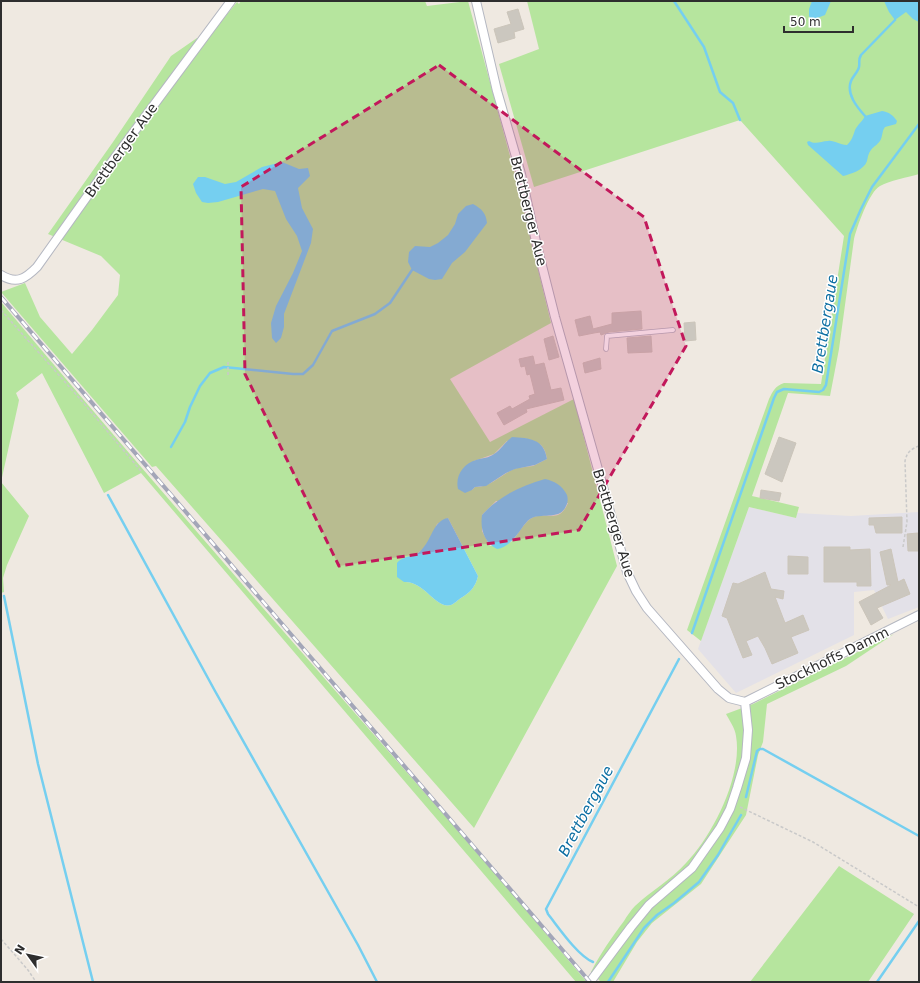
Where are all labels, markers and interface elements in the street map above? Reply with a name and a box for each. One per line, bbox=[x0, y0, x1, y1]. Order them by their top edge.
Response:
scale bar bbox=[784, 8, 853, 34]
text: 50 m bbox=[790, 15, 821, 29]
street label: Brettberger Aue bbox=[81, 100, 161, 200]
street label: Brettberger Aue bbox=[508, 155, 550, 267]
water label: Brettbergaue bbox=[808, 273, 842, 375]
street label: Brettberger Aue bbox=[590, 467, 638, 579]
street label: Stockhoffs Damm bbox=[773, 624, 891, 692]
water label: Brettbergaue bbox=[555, 763, 617, 859]
north arrow bbox=[8, 935, 48, 975]
text: N bbox=[12, 942, 28, 957]

